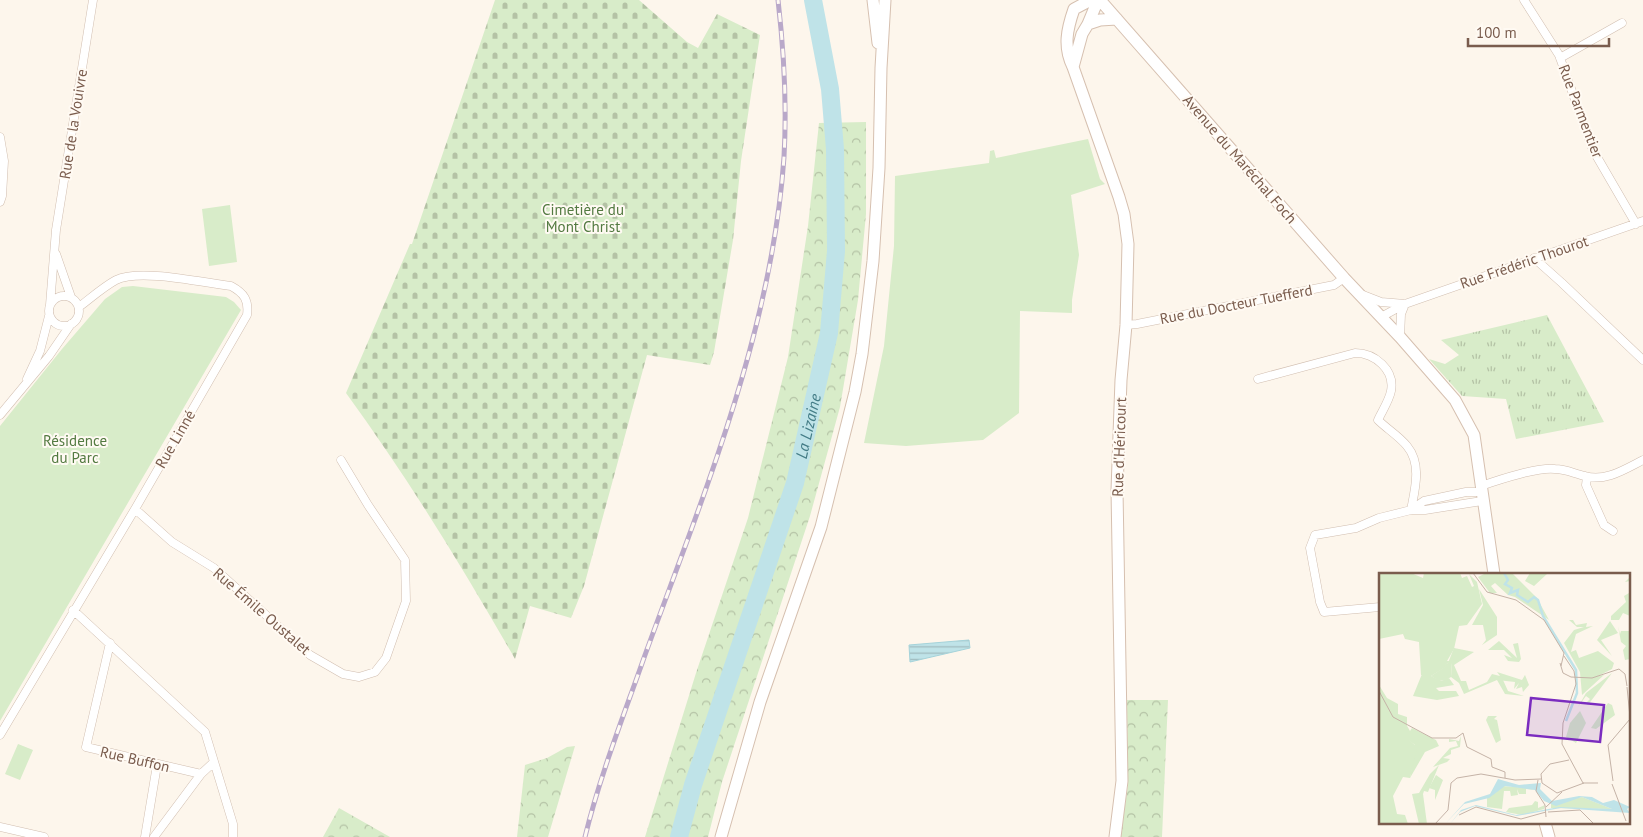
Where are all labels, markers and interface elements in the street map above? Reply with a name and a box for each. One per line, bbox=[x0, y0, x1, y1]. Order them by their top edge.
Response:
scale bar bbox=[1468, 15, 1609, 47]
text: 100 m bbox=[1476, 23, 1517, 42]
street label: Rue Parmentier bbox=[1554, 62, 1608, 160]
street label: Rue de la Vouivre bbox=[55, 68, 91, 180]
street label: Avenue du Maréchal Foch bbox=[1179, 91, 1301, 227]
park label: Cimetière du Mont Christ bbox=[542, 200, 624, 236]
street label: Rue Frédéric Thourot bbox=[1457, 231, 1591, 293]
street label: Rue du Docteur Tuefferd bbox=[1158, 280, 1314, 328]
water label: La Lizaine bbox=[791, 391, 825, 460]
street label: Rue d'Héricourt bbox=[1108, 397, 1130, 497]
street label: Rue Linné bbox=[151, 406, 199, 472]
park label: Résidence du Parc bbox=[43, 431, 107, 467]
street label: Rue Émile Oustalet bbox=[209, 563, 315, 659]
inset map bbox=[1379, 573, 1630, 824]
street label: Rue Buffon bbox=[98, 742, 172, 776]

